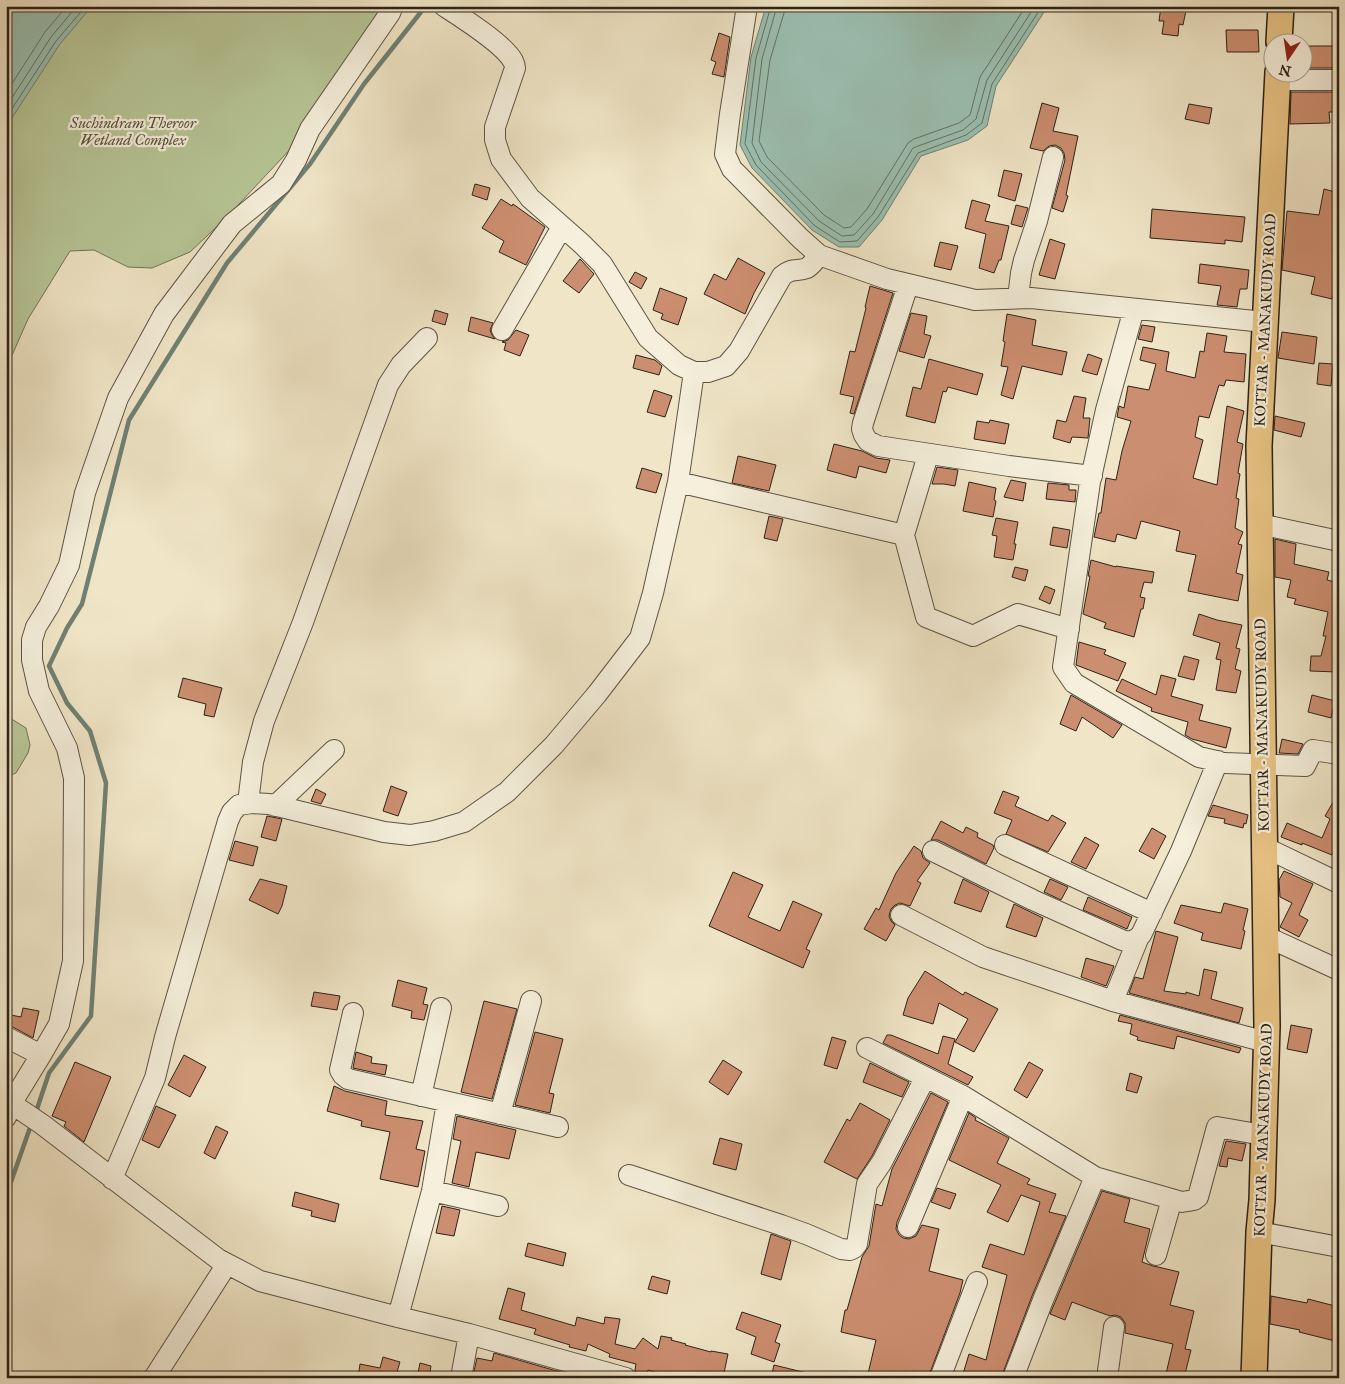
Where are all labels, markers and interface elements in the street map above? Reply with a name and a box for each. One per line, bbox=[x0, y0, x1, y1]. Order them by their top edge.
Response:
north arrow bbox=[1262, 32, 1312, 82]
text: N bbox=[1277, 61, 1293, 80]
park label: Suchindram Theroor Wetland Complex bbox=[69, 114, 197, 150]
street label: KOTTAR - MANAKUDY ROAD bbox=[1250, 213, 1280, 427]
street label: KOTTAR - MANAKUDY ROAD bbox=[1251, 618, 1273, 832]
street label: KOTTAR - MANAKUDY ROAD bbox=[1250, 1023, 1276, 1237]

